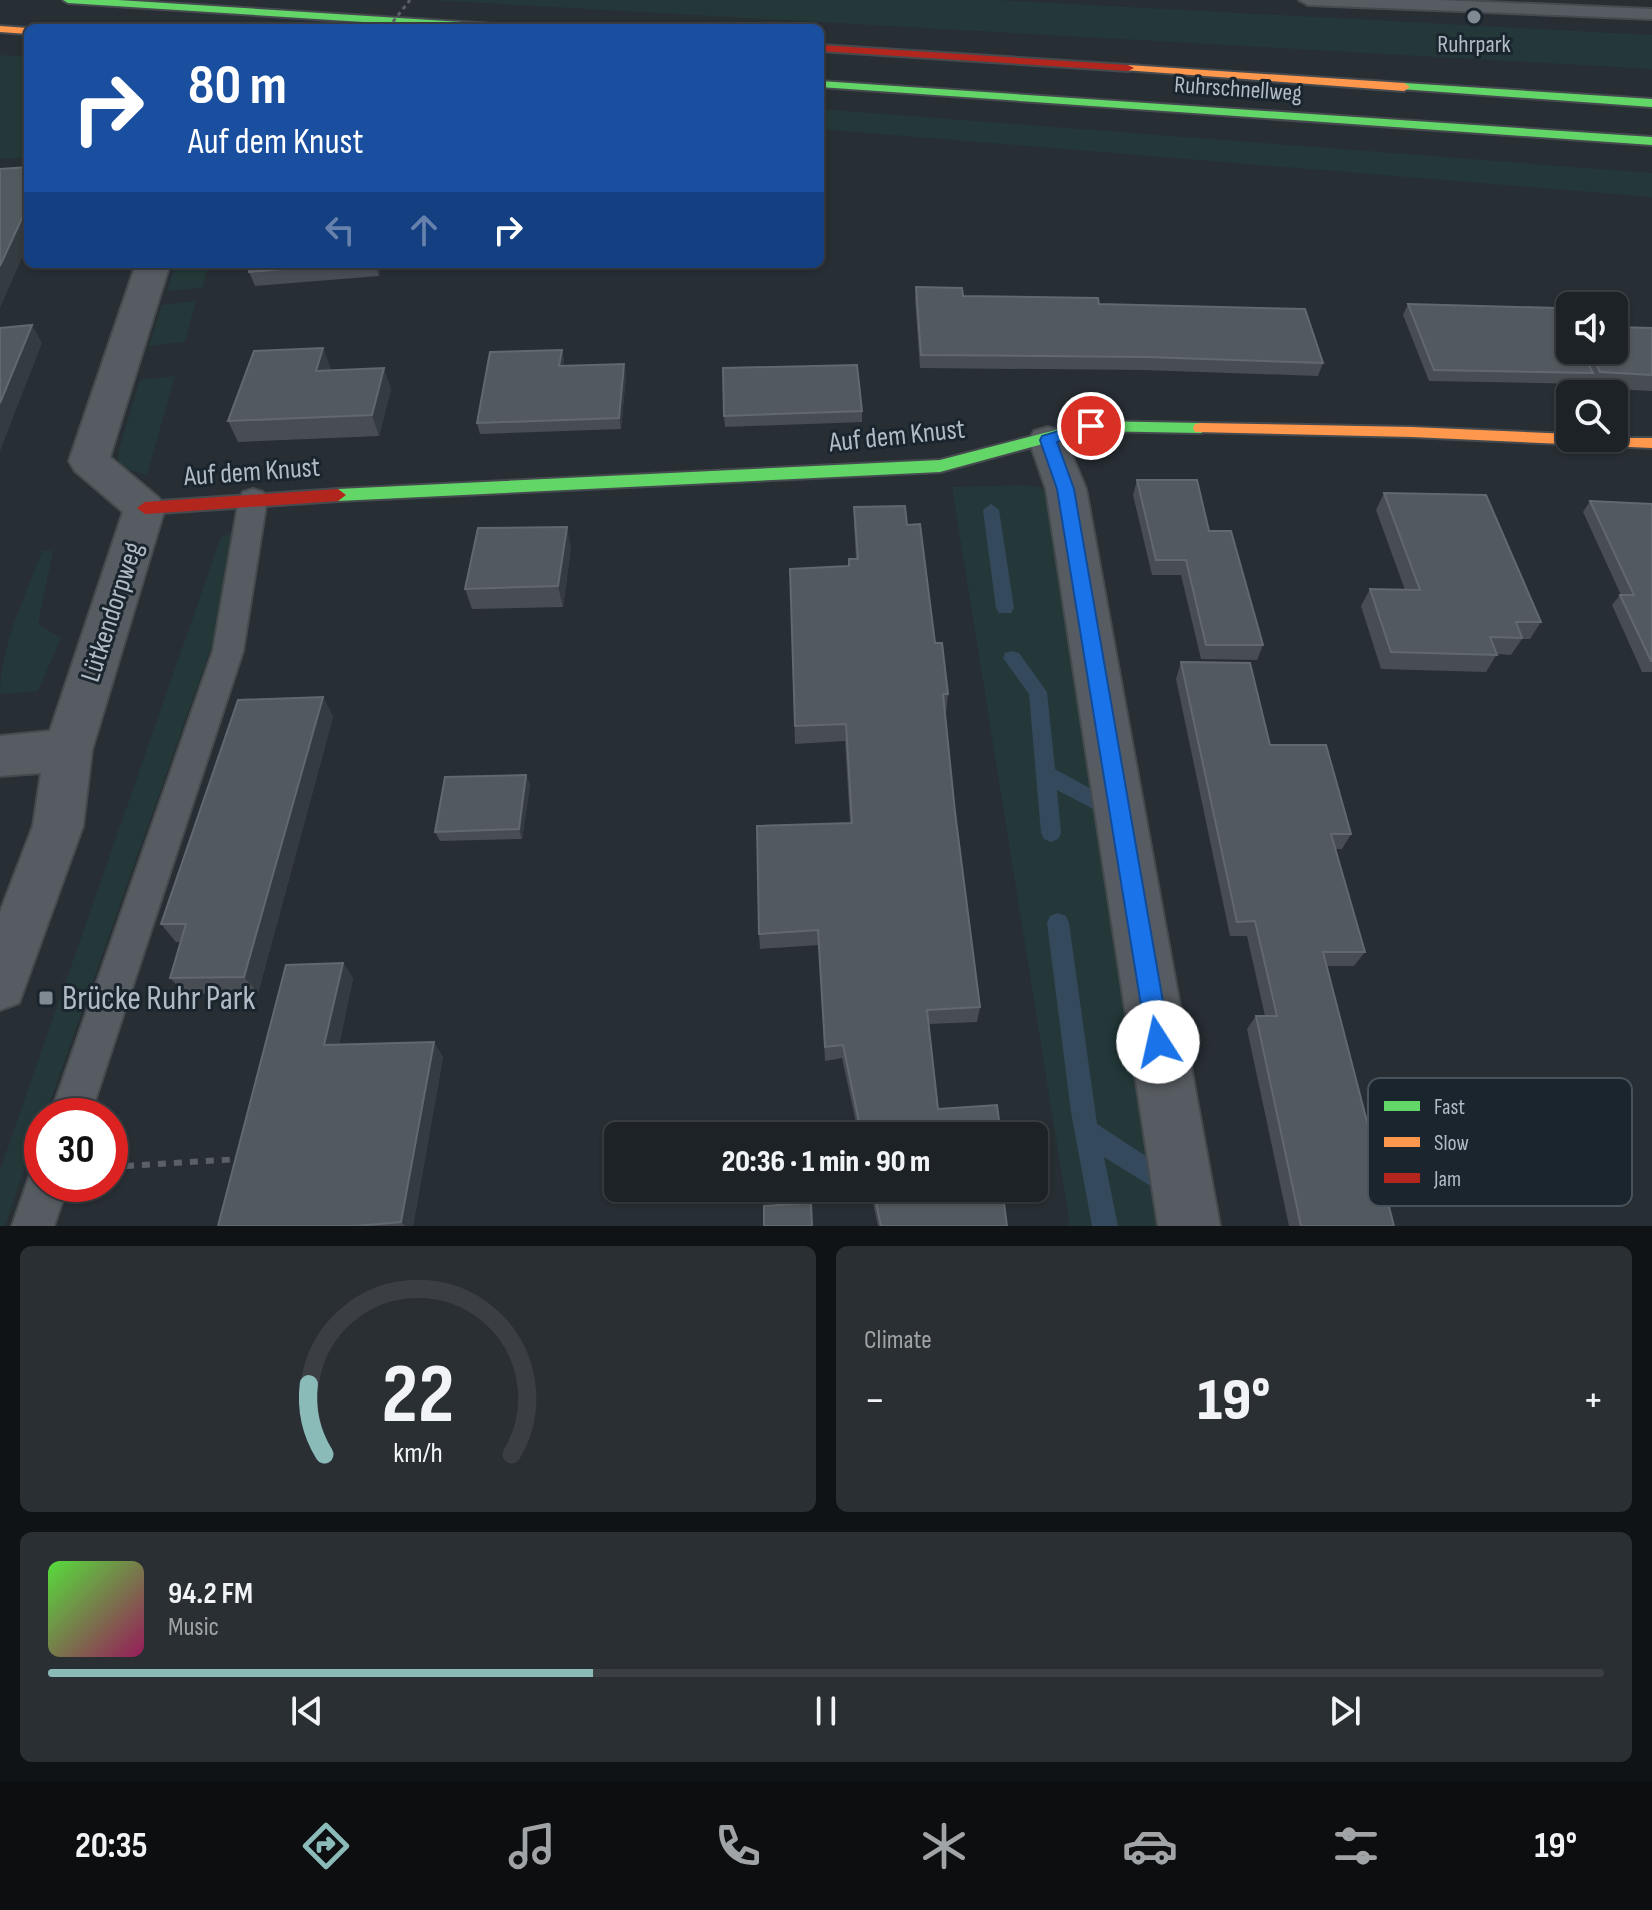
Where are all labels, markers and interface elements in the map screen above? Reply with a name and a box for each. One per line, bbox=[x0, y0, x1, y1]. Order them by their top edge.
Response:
marker: Ruhrpark bbox=[1465, 8, 1483, 26]
place label: Ruhrpark bbox=[1437, 30, 1511, 59]
text: 80 m bbox=[188, 53, 287, 120]
icon: right bbox=[56, 56, 160, 160]
street label: Ruhrschnellweg bbox=[1173, 70, 1303, 108]
text: Auf dem Knust bbox=[188, 121, 363, 164]
icon: left bbox=[318, 208, 362, 252]
icon: ahead bbox=[402, 208, 446, 252]
icon: right bbox=[486, 208, 530, 252]
map controls bbox=[1556, 292, 1628, 452]
button: sound bbox=[1556, 292, 1628, 364]
button: search bbox=[1556, 380, 1628, 452]
pin bbox=[1057, 392, 1125, 460]
icon: arrive bbox=[1069, 404, 1113, 448]
street label: Auf dem Knust bbox=[826, 412, 967, 460]
street label: Auf dem Knust bbox=[182, 451, 321, 493]
street label: Lütkendorpweg bbox=[74, 538, 150, 686]
place label: Brücke Ruhr Park bbox=[62, 978, 256, 1019]
marker: Brücke Ruhr Park bbox=[37, 989, 55, 1007]
position arrow bbox=[1116, 1000, 1200, 1084]
legend bbox=[1368, 1078, 1632, 1206]
text: Fast bbox=[1434, 1094, 1465, 1121]
speed limit sign: 30 bbox=[24, 1098, 128, 1202]
text: Slow bbox=[1434, 1130, 1469, 1157]
text: 20:36 · 1 min · 90 m bbox=[722, 1144, 930, 1180]
text: Jam bbox=[1433, 1166, 1461, 1193]
text: Climate bbox=[864, 1325, 932, 1356]
text: 22 bbox=[382, 1346, 454, 1446]
text: 19° bbox=[1197, 1365, 1271, 1437]
text: − bbox=[864, 1374, 886, 1427]
text: + bbox=[1582, 1374, 1604, 1427]
text: km/h bbox=[393, 1436, 443, 1471]
text: 94.2 FM bbox=[168, 1576, 253, 1612]
text: Music bbox=[168, 1612, 219, 1643]
icon: previous bbox=[285, 1689, 329, 1733]
icon: pause bbox=[804, 1689, 848, 1733]
icon: next bbox=[1323, 1689, 1367, 1733]
icon: directions bbox=[298, 1818, 354, 1874]
icon: music bbox=[504, 1818, 560, 1874]
icon: phone bbox=[710, 1818, 766, 1874]
icon: climate bbox=[916, 1818, 972, 1874]
icon: car bbox=[1122, 1818, 1178, 1874]
icon: filters bbox=[1328, 1818, 1384, 1874]
text: 20:35 bbox=[75, 1825, 147, 1868]
text: 19° bbox=[1534, 1825, 1577, 1868]

